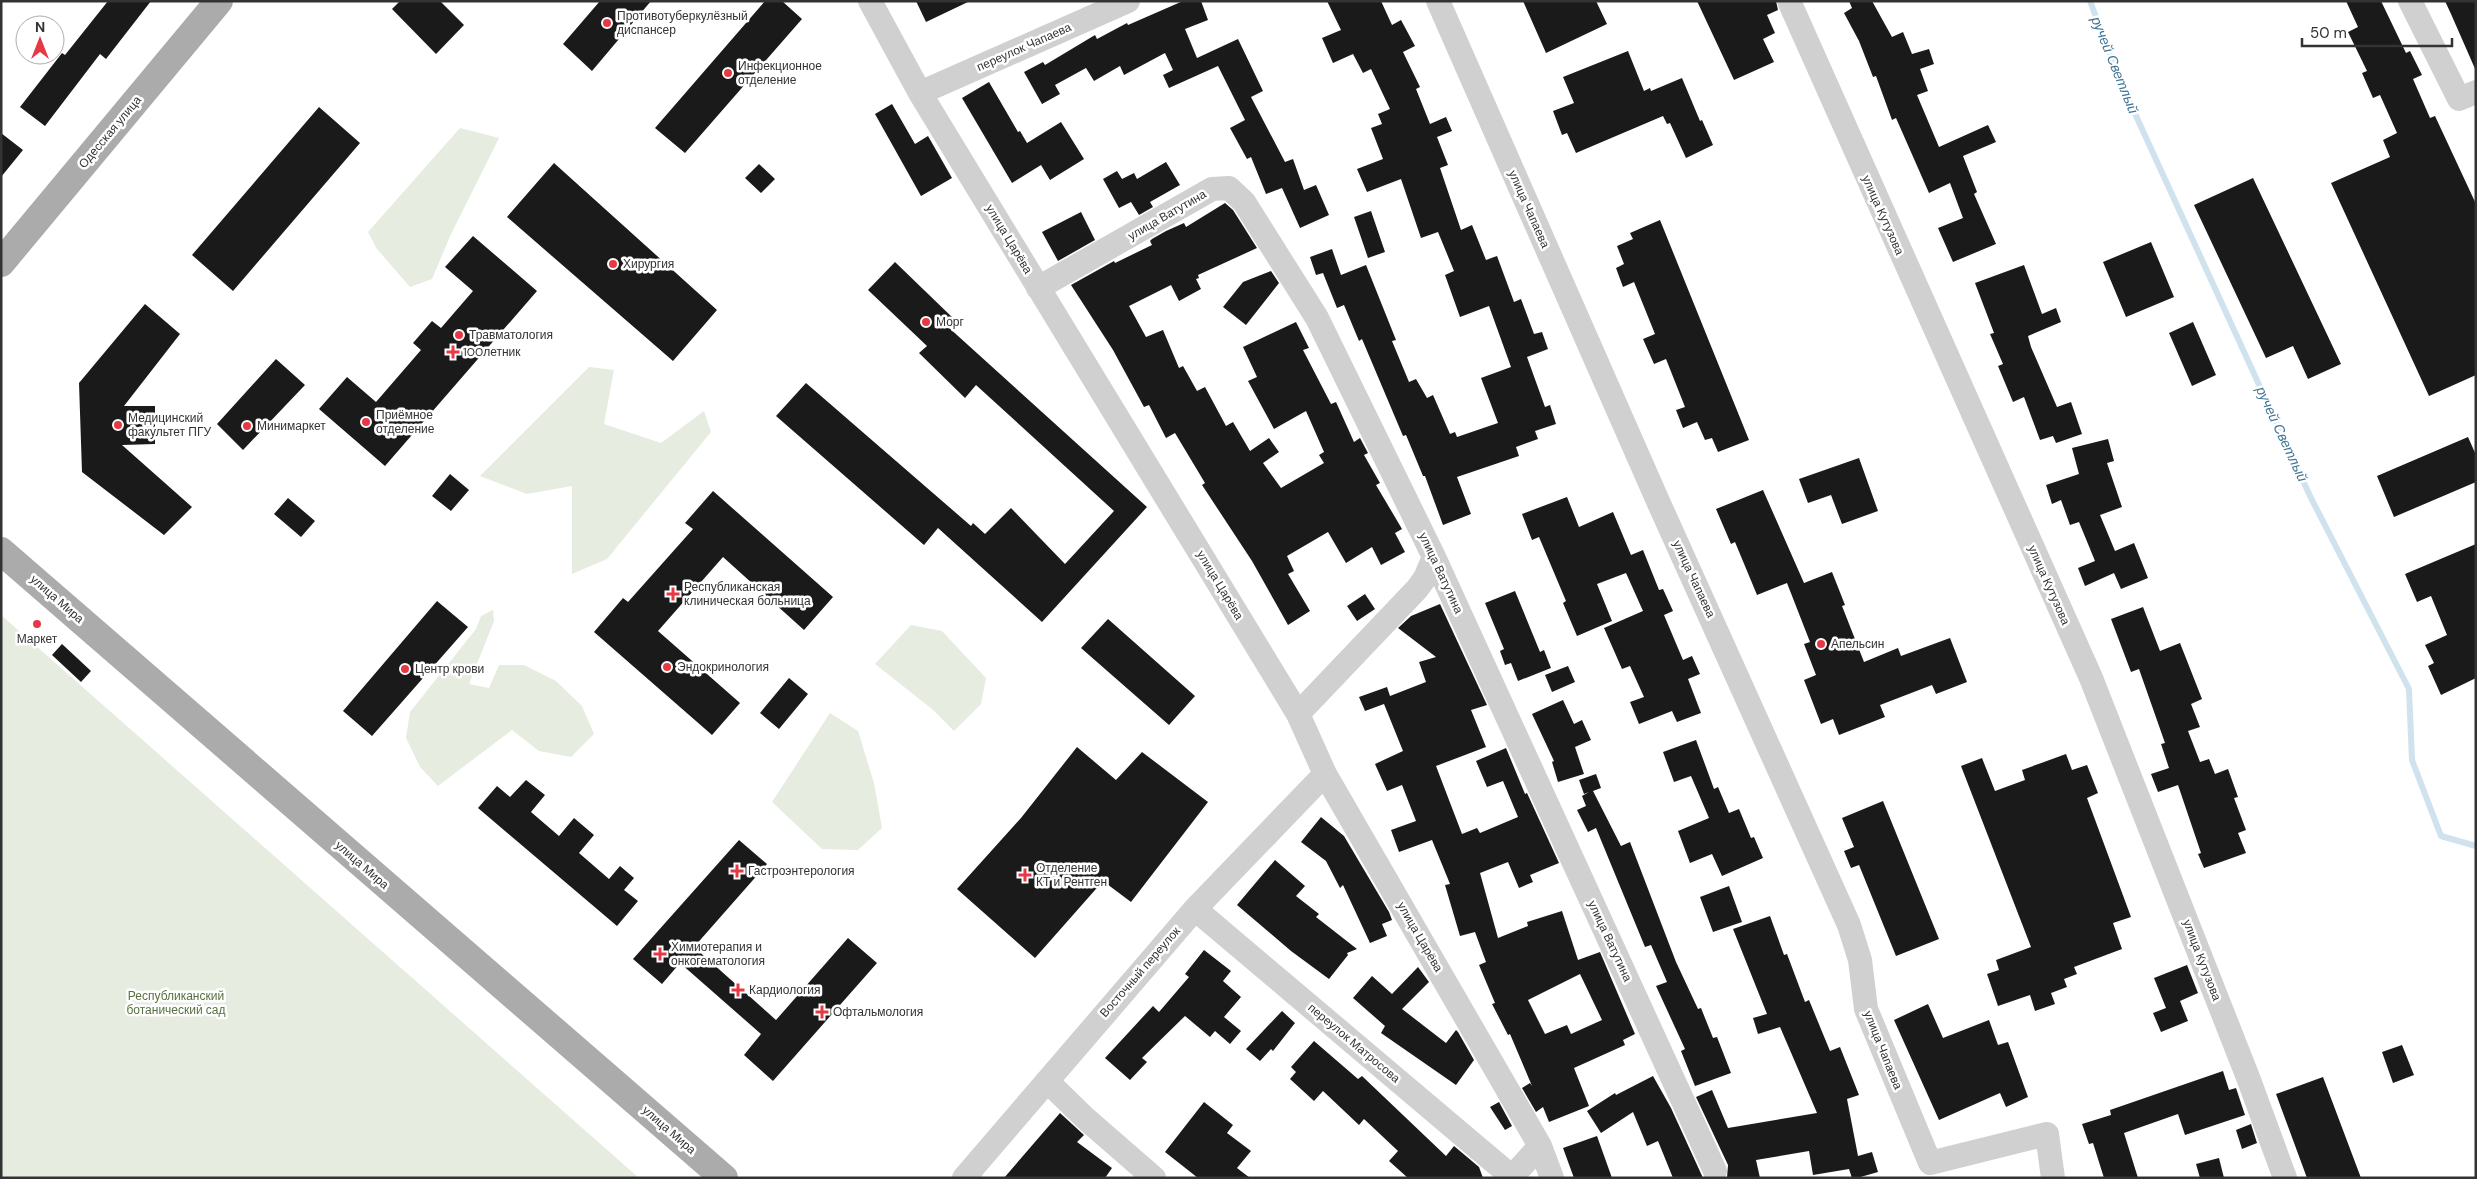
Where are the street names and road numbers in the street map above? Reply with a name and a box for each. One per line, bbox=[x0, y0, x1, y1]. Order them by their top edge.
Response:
street label: переулок Чапаева bbox=[974, 19, 1074, 75]
street label: Одесская улица bbox=[75, 92, 145, 171]
street label: улица Чапаева bbox=[1505, 168, 1553, 251]
street label: улица Кутузова bbox=[1858, 173, 1908, 258]
street label: улица Ватутина bbox=[1125, 186, 1209, 244]
street label: улица Царёва bbox=[982, 201, 1036, 277]
street label: улица Ватутина bbox=[1415, 530, 1467, 616]
street label: улица Чапаева bbox=[1669, 538, 1719, 621]
street label: улица Кутузова bbox=[2024, 543, 2074, 628]
street label: улица Царёва bbox=[1193, 547, 1247, 623]
street label: улица Мира bbox=[27, 571, 87, 627]
street label: улица Мира bbox=[332, 837, 392, 893]
street label: улица Ватутина bbox=[1584, 898, 1636, 984]
street label: улица Царёва bbox=[1394, 899, 1447, 975]
street label: улица Кутузова bbox=[2179, 917, 2225, 1003]
street label: Восточный переулок bbox=[1096, 923, 1184, 1021]
street label: переулок Матросова bbox=[1305, 1000, 1404, 1086]
street label: улица Чапаева bbox=[1860, 1008, 1906, 1092]
street label: улица Мира bbox=[639, 1102, 699, 1158]

